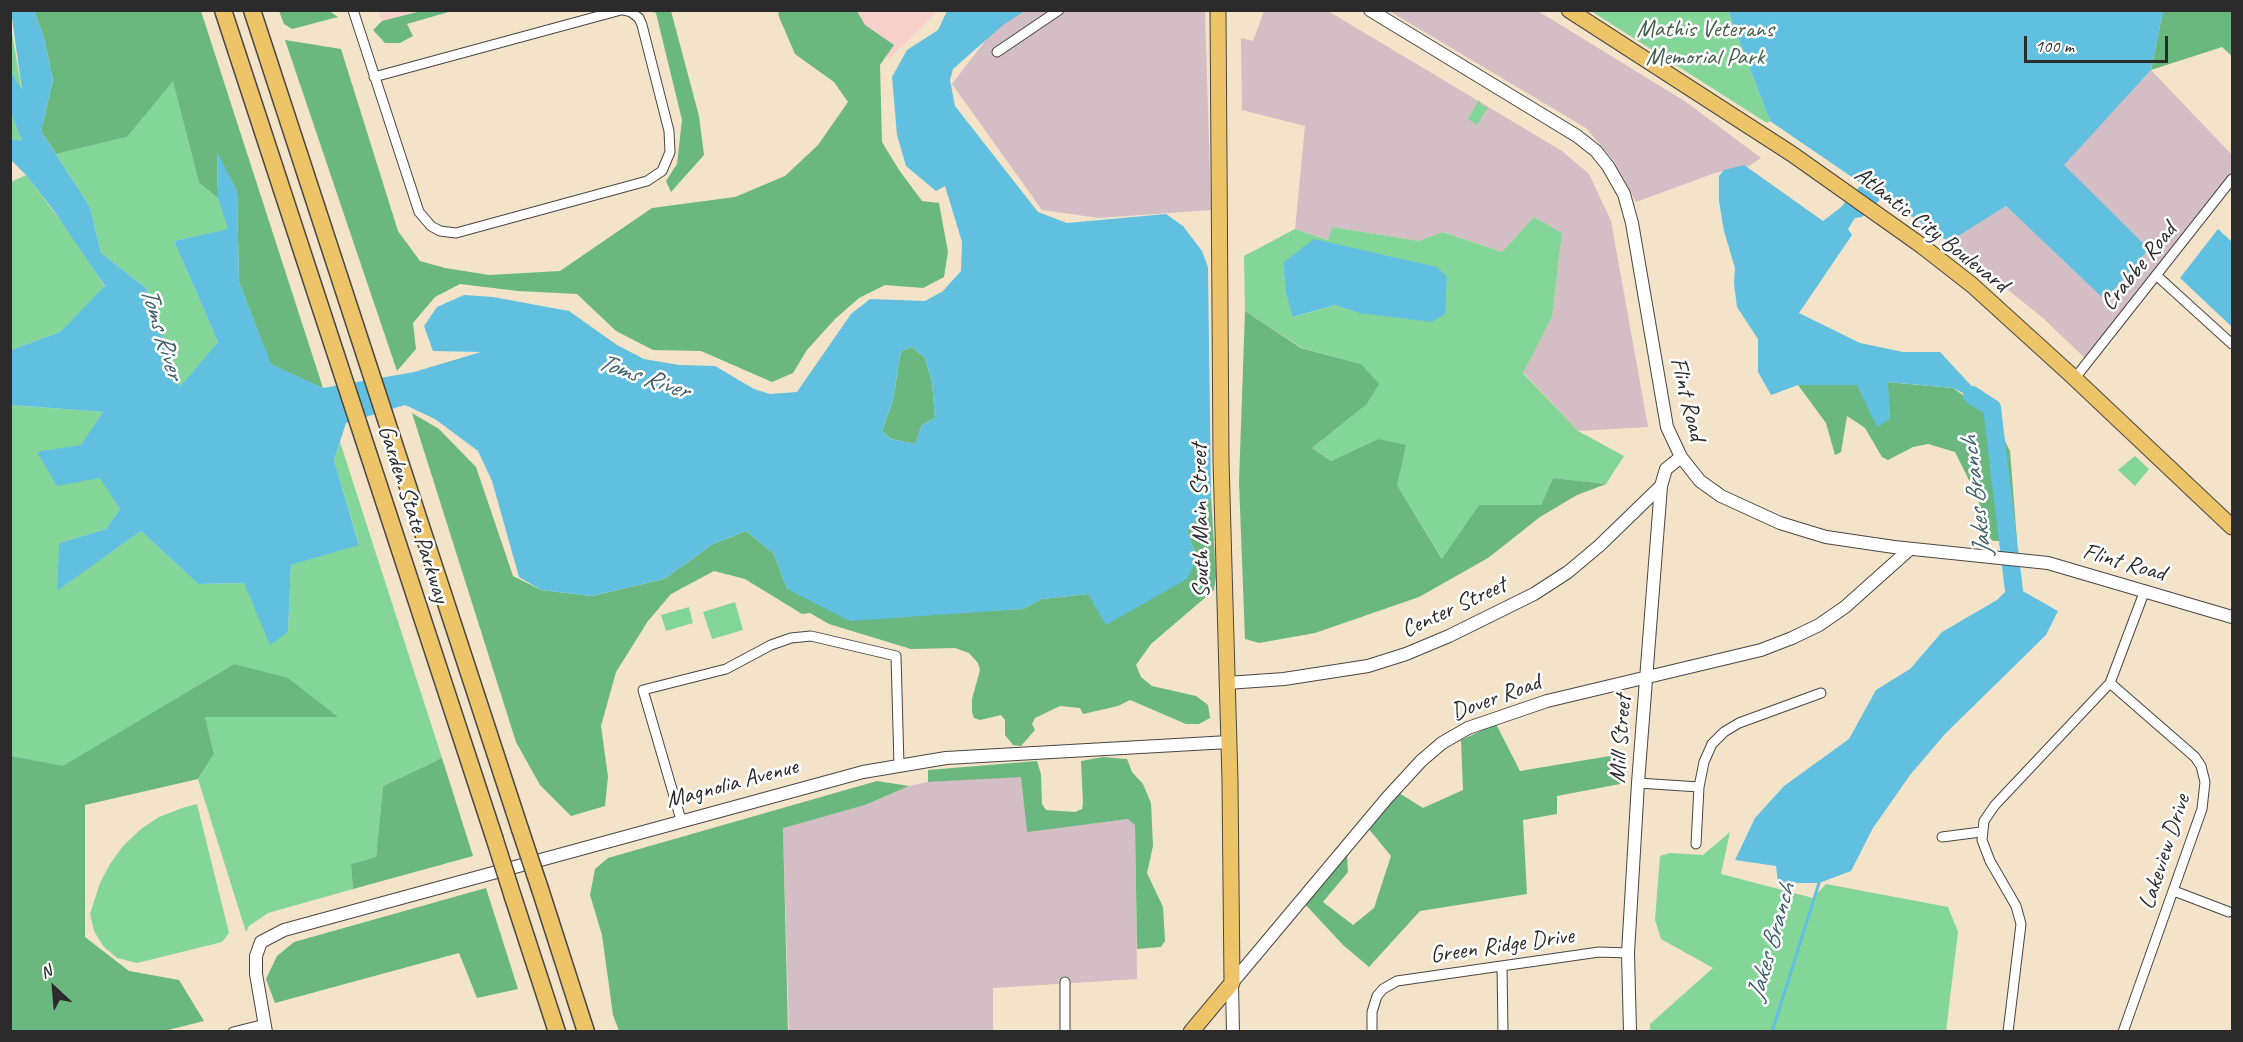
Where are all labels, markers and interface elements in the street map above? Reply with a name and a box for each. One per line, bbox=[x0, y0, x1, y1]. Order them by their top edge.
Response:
park label: Mathis Veterans Memorial Park bbox=[1636, 16, 1774, 72]
scale bar bbox=[2027, 24, 2171, 62]
text: 100 m bbox=[2035, 35, 2074, 57]
street label: Atlantic City Boulevard bbox=[1848, 161, 2014, 299]
street label: Crabbe Road bbox=[2095, 217, 2183, 317]
water label: Toms River bbox=[132, 284, 190, 382]
water label: Toms River bbox=[593, 347, 693, 407]
street label: Flint Road bbox=[1663, 354, 1711, 444]
street label: Garden State Parkway bbox=[371, 422, 455, 606]
water label: Jakes Branch bbox=[1954, 435, 2000, 557]
street label: South Main Street bbox=[1185, 443, 1217, 599]
street label: Flint Road bbox=[2079, 537, 2169, 589]
street label: Center Street bbox=[1397, 571, 1511, 645]
street label: Dover Road bbox=[1447, 669, 1545, 727]
street label: Mill Street bbox=[1604, 694, 1638, 784]
street label: Magnolia Avenue bbox=[663, 753, 801, 815]
street label: Lakeview Drive bbox=[2133, 791, 2197, 913]
water label: Jakes Branch bbox=[1741, 880, 1803, 1004]
street label: Green Ridge Drive bbox=[1428, 922, 1576, 970]
north arrow bbox=[24, 958, 84, 1018]
text: N bbox=[37, 961, 55, 983]

